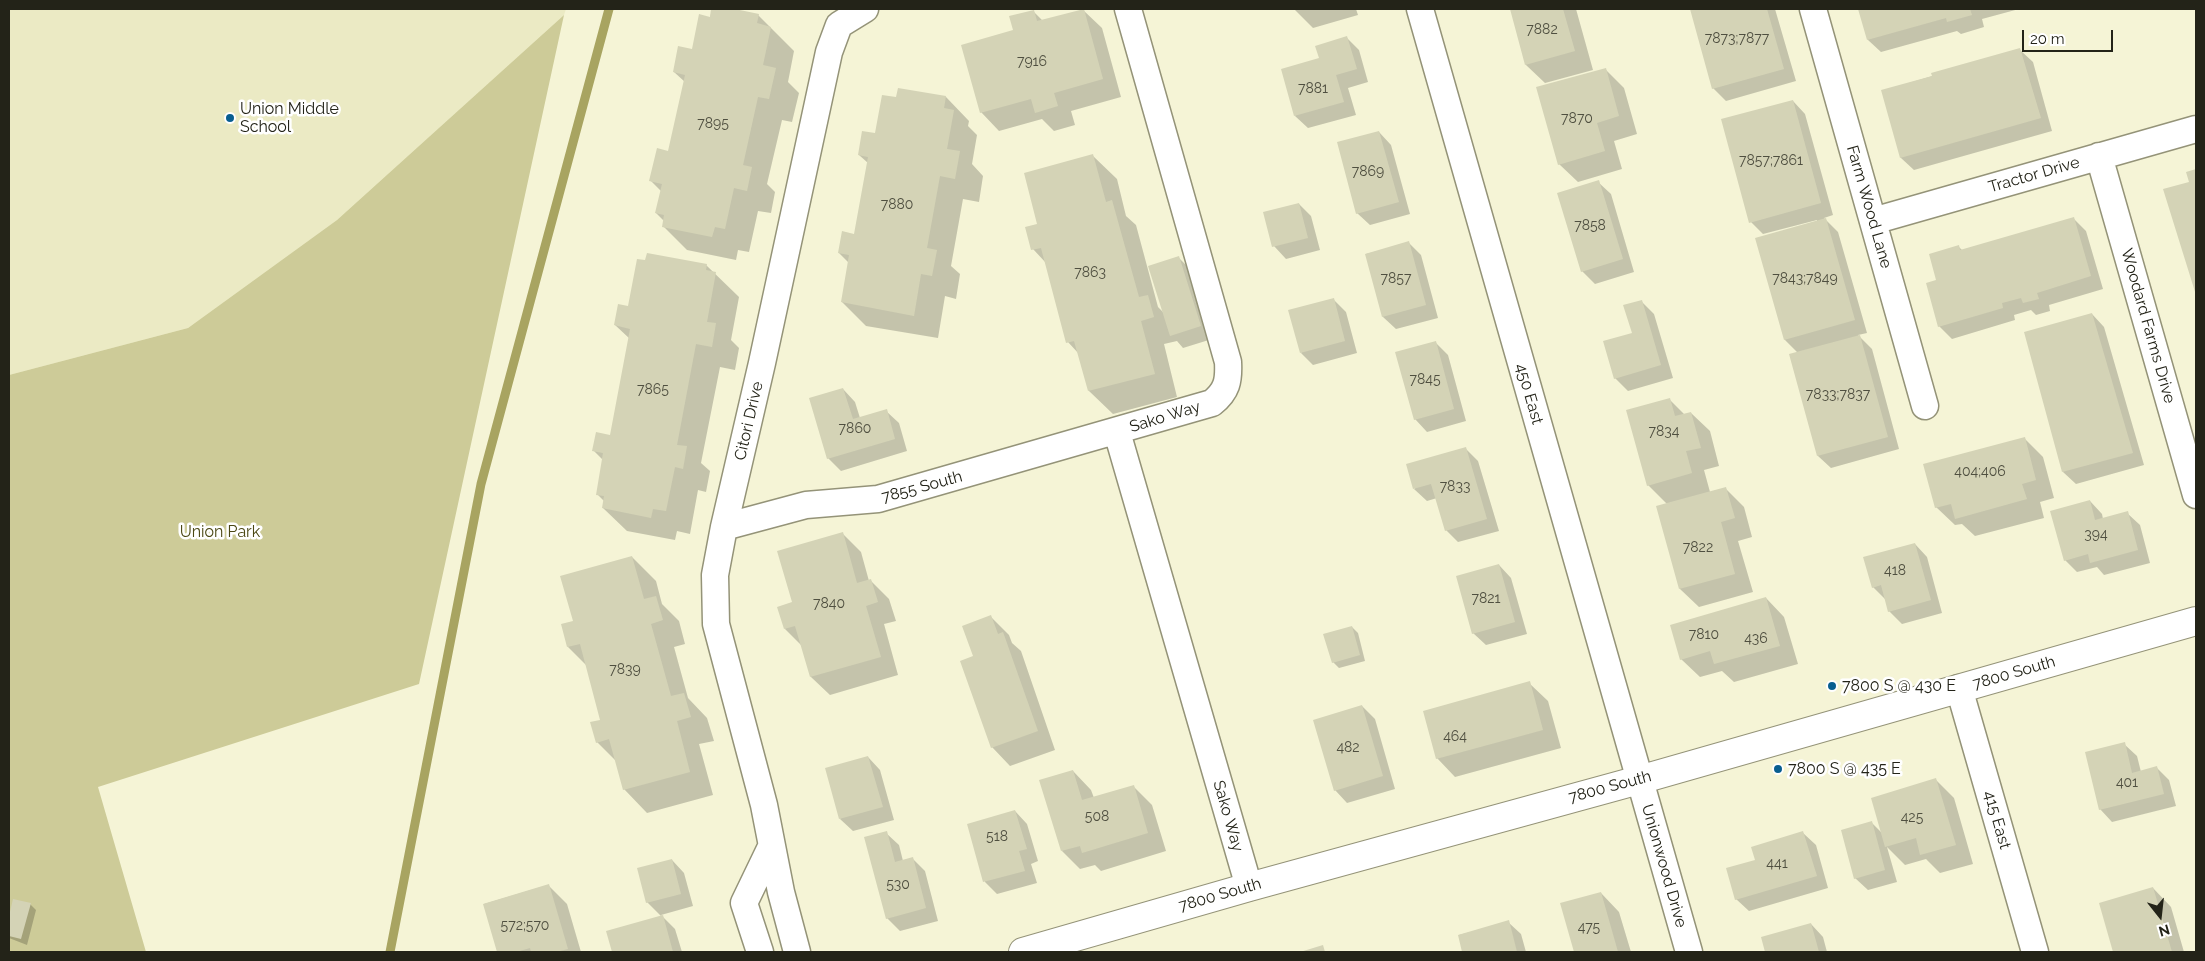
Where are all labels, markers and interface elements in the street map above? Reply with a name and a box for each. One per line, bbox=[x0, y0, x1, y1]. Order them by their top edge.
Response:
scale bar bbox=[2025, 20, 2116, 52]
house number: 7882 bbox=[1526, 22, 1558, 38]
text: 20 m bbox=[2030, 30, 2065, 48]
house number: 7873;7877 bbox=[1705, 31, 1769, 47]
house number: 7916 bbox=[1017, 54, 1047, 70]
house number: 7881 bbox=[1298, 81, 1328, 97]
place label: Union Middle School bbox=[240, 99, 339, 137]
house number: 7870 bbox=[1561, 111, 1593, 127]
marker: Union Middle School bbox=[224, 112, 236, 124]
house number: 7895 bbox=[697, 116, 729, 132]
street label: Farm Wood Lane bbox=[1842, 143, 1896, 271]
house number: 7857;7861 bbox=[1739, 153, 1803, 169]
street label: Tractor Drive bbox=[1986, 153, 2082, 197]
house number: 7869 bbox=[1352, 164, 1384, 180]
house number: 7880 bbox=[881, 197, 913, 213]
house number: 7858 bbox=[1574, 218, 1606, 234]
street label: Woodard Farms Drive bbox=[2117, 246, 2179, 406]
house number: 7863 bbox=[1074, 265, 1106, 281]
house number: 7857 bbox=[1381, 271, 1411, 287]
house number: 7843;7849 bbox=[1772, 271, 1838, 287]
street label: 450 East bbox=[1511, 361, 1547, 427]
house number: 7845 bbox=[1409, 372, 1441, 388]
street label: Citori Drive bbox=[731, 380, 767, 462]
house number: 7865 bbox=[637, 382, 669, 398]
house number: 7833;7837 bbox=[1806, 387, 1870, 403]
street label: Sako Way bbox=[1127, 397, 1203, 437]
house number: 7860 bbox=[839, 421, 871, 437]
house number: 7834 bbox=[1649, 424, 1679, 440]
house number: 404;406 bbox=[1954, 464, 2006, 480]
street label: 7855 South bbox=[879, 467, 965, 507]
house number: 7833 bbox=[1440, 479, 1470, 495]
park label: Union Park bbox=[180, 522, 260, 542]
house number: 394 bbox=[2084, 527, 2108, 543]
house number: 7822 bbox=[1683, 540, 1713, 556]
house number: 418 bbox=[1884, 563, 1906, 579]
house number: 7821 bbox=[1471, 591, 1501, 607]
house number: 7840 bbox=[813, 596, 845, 612]
house number: 7810 bbox=[1689, 627, 1719, 643]
house number: 436 bbox=[1744, 631, 1768, 647]
street label: 7800 South bbox=[1970, 652, 2058, 694]
house number: 7839 bbox=[609, 662, 641, 678]
place label: 7800 S @ 430 E bbox=[1842, 676, 1956, 696]
marker: 7800 S @ 430 E bbox=[1826, 680, 1838, 692]
house number: 464 bbox=[1443, 729, 1467, 745]
house number: 482 bbox=[1336, 740, 1360, 756]
place label: 7800 S @ 435 E bbox=[1788, 759, 1901, 779]
marker: 7800 S @ 435 E bbox=[1772, 763, 1784, 775]
street label: 7800 South bbox=[1566, 767, 1654, 807]
house number: 401 bbox=[2116, 775, 2138, 791]
street label: Sako Way bbox=[1209, 778, 1247, 854]
street label: 415 East bbox=[1980, 789, 2014, 851]
street label: Unionwood Drive bbox=[1637, 802, 1691, 930]
house number: 508 bbox=[1085, 809, 1109, 825]
house number: 425 bbox=[1901, 810, 1923, 826]
house number: 518 bbox=[986, 829, 1008, 845]
house number: 441 bbox=[1766, 856, 1788, 872]
street label: 7800 South bbox=[1176, 874, 1264, 916]
house number: 530 bbox=[886, 877, 910, 893]
north arrow bbox=[2135, 891, 2185, 941]
house number: 572;570 bbox=[501, 918, 549, 934]
house number: 475 bbox=[1578, 920, 1600, 936]
text: N bbox=[2157, 921, 2171, 940]

